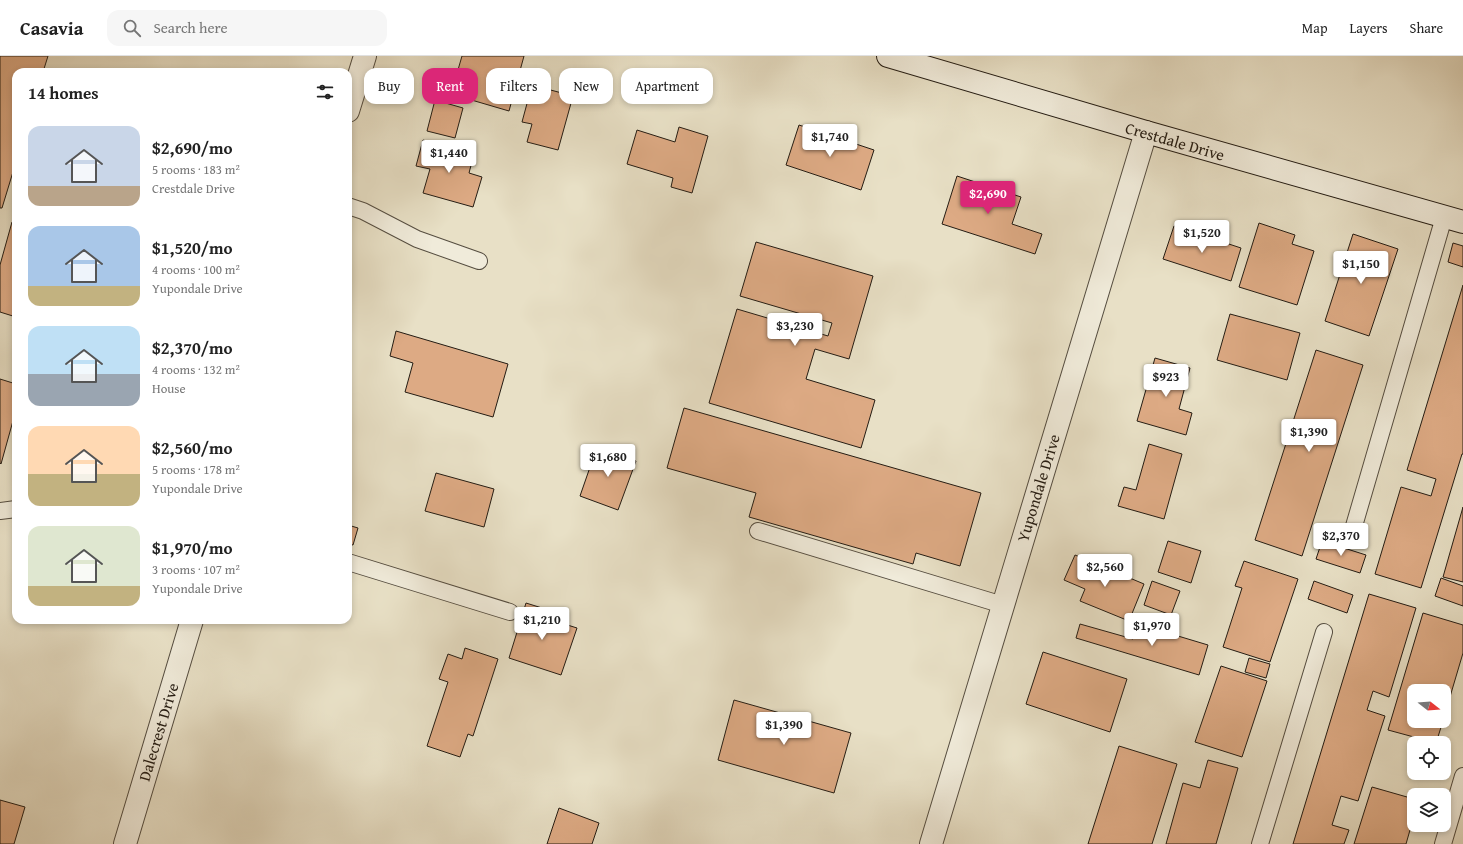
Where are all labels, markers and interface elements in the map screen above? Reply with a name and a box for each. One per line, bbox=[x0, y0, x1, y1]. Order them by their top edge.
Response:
search box bbox=[107, 10, 387, 46]
text: Casavia bbox=[20, 14, 83, 42]
icon: search bbox=[121, 17, 143, 39]
text: Search here bbox=[153, 17, 228, 38]
text: Map bbox=[1302, 18, 1328, 38]
text: Layers bbox=[1350, 18, 1388, 38]
text: Share bbox=[1410, 18, 1443, 38]
chip: Buy bbox=[364, 68, 414, 104]
chip: Rent bbox=[422, 68, 478, 104]
chip: Filters bbox=[486, 68, 551, 104]
chip: New bbox=[559, 68, 613, 104]
chip: Apartment bbox=[621, 68, 713, 104]
text: 14 homes bbox=[28, 80, 99, 105]
icon: filters bbox=[314, 81, 336, 103]
street label: Crestdale Drive bbox=[1123, 115, 1227, 167]
pin: $1,740 bbox=[797, 124, 863, 158]
text: $1,740 bbox=[811, 127, 849, 146]
text: $2,690/mo bbox=[152, 135, 233, 160]
pin: $1,440 bbox=[416, 140, 482, 174]
icon: home bbox=[60, 142, 108, 190]
text: $1,440 bbox=[430, 143, 468, 162]
text: 5 rooms · 183 m² bbox=[152, 160, 240, 179]
text: Crestdale Drive bbox=[152, 179, 235, 198]
pin: $2,690 bbox=[955, 181, 1021, 215]
text: $2,690 bbox=[969, 184, 1007, 203]
pin: $1,520 bbox=[1169, 220, 1235, 254]
text: $1,520 bbox=[1183, 223, 1221, 242]
text: $1,520/mo bbox=[152, 235, 233, 260]
icon: home bbox=[60, 242, 108, 290]
pin: $1,150 bbox=[1328, 251, 1394, 285]
text: $1,150 bbox=[1342, 254, 1380, 273]
text: 4 rooms · 100 m² bbox=[152, 260, 240, 279]
text: Yupondale Drive bbox=[152, 279, 243, 298]
pin: $3,230 bbox=[762, 313, 828, 347]
text: $3,230 bbox=[776, 316, 814, 335]
text: $2,370/mo bbox=[152, 335, 233, 360]
icon: home bbox=[60, 342, 108, 390]
text: 4 rooms · 132 m² bbox=[152, 360, 240, 379]
pin: $923 bbox=[1142, 364, 1190, 398]
text: $923 bbox=[1153, 367, 1179, 386]
text: House bbox=[152, 379, 186, 398]
pin: $1,390 bbox=[1276, 419, 1342, 453]
text: $1,390 bbox=[1290, 422, 1328, 441]
street label: Yupondale Drive bbox=[1010, 431, 1066, 545]
text: $2,560/mo bbox=[152, 435, 233, 460]
icon: home bbox=[60, 442, 108, 490]
pin: $1,680 bbox=[575, 444, 641, 478]
text: $1,680 bbox=[589, 447, 627, 466]
text: 5 rooms · 178 m² bbox=[152, 460, 240, 479]
text: Yupondale Drive bbox=[152, 479, 243, 498]
pin: $2,370 bbox=[1308, 523, 1374, 557]
text: $2,370 bbox=[1322, 526, 1360, 545]
text: $1,970/mo bbox=[152, 535, 233, 560]
icon: home bbox=[60, 542, 108, 590]
pin: $2,560 bbox=[1072, 554, 1138, 588]
text: $2,560 bbox=[1086, 557, 1124, 576]
text: 3 rooms · 107 m² bbox=[152, 560, 240, 579]
text: Yupondale Drive bbox=[152, 579, 243, 598]
pin: $1,210 bbox=[509, 607, 575, 641]
text: $1,210 bbox=[523, 610, 561, 629]
pin: $1,970 bbox=[1119, 613, 1185, 647]
text: $1,970 bbox=[1133, 616, 1171, 635]
street label: Dalecrest Drive bbox=[132, 680, 184, 784]
north arrow bbox=[1407, 684, 1451, 728]
map controls bbox=[1407, 684, 1451, 832]
pin: $1,390 bbox=[751, 712, 817, 746]
text: $1,390 bbox=[765, 715, 803, 734]
button: locate bbox=[1407, 736, 1451, 780]
button: layers bbox=[1407, 788, 1451, 832]

